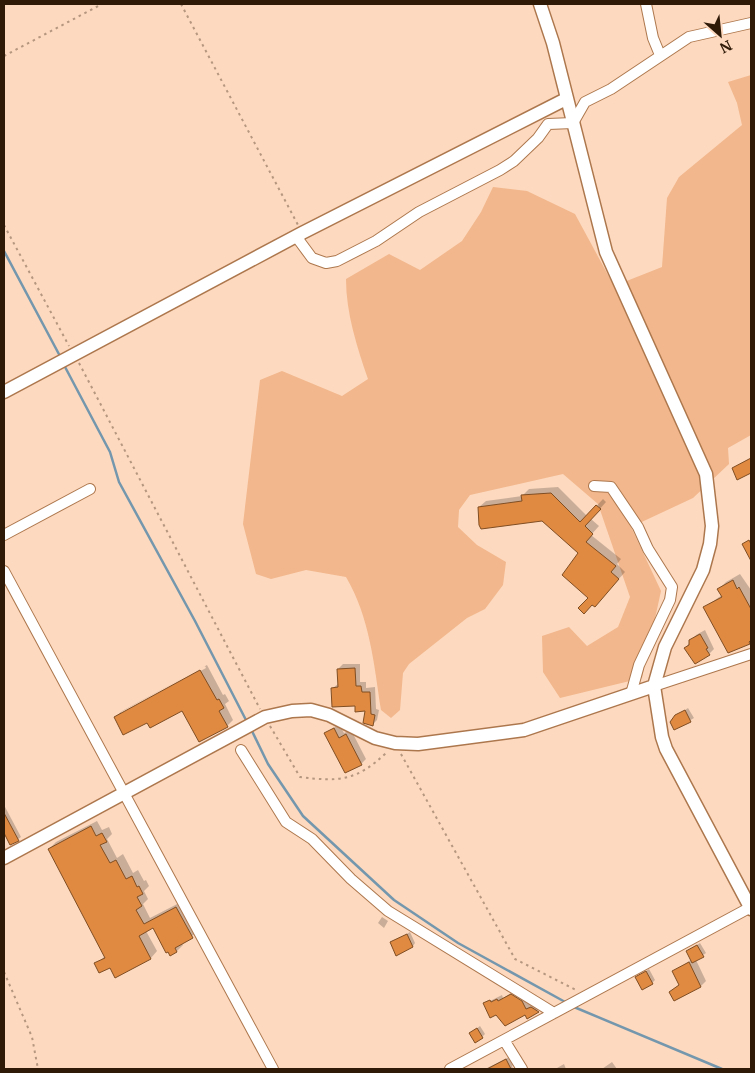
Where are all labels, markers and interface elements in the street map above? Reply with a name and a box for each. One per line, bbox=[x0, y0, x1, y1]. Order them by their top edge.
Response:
north arrow bbox=[695, 10, 745, 60]
text: N bbox=[717, 36, 735, 57]

